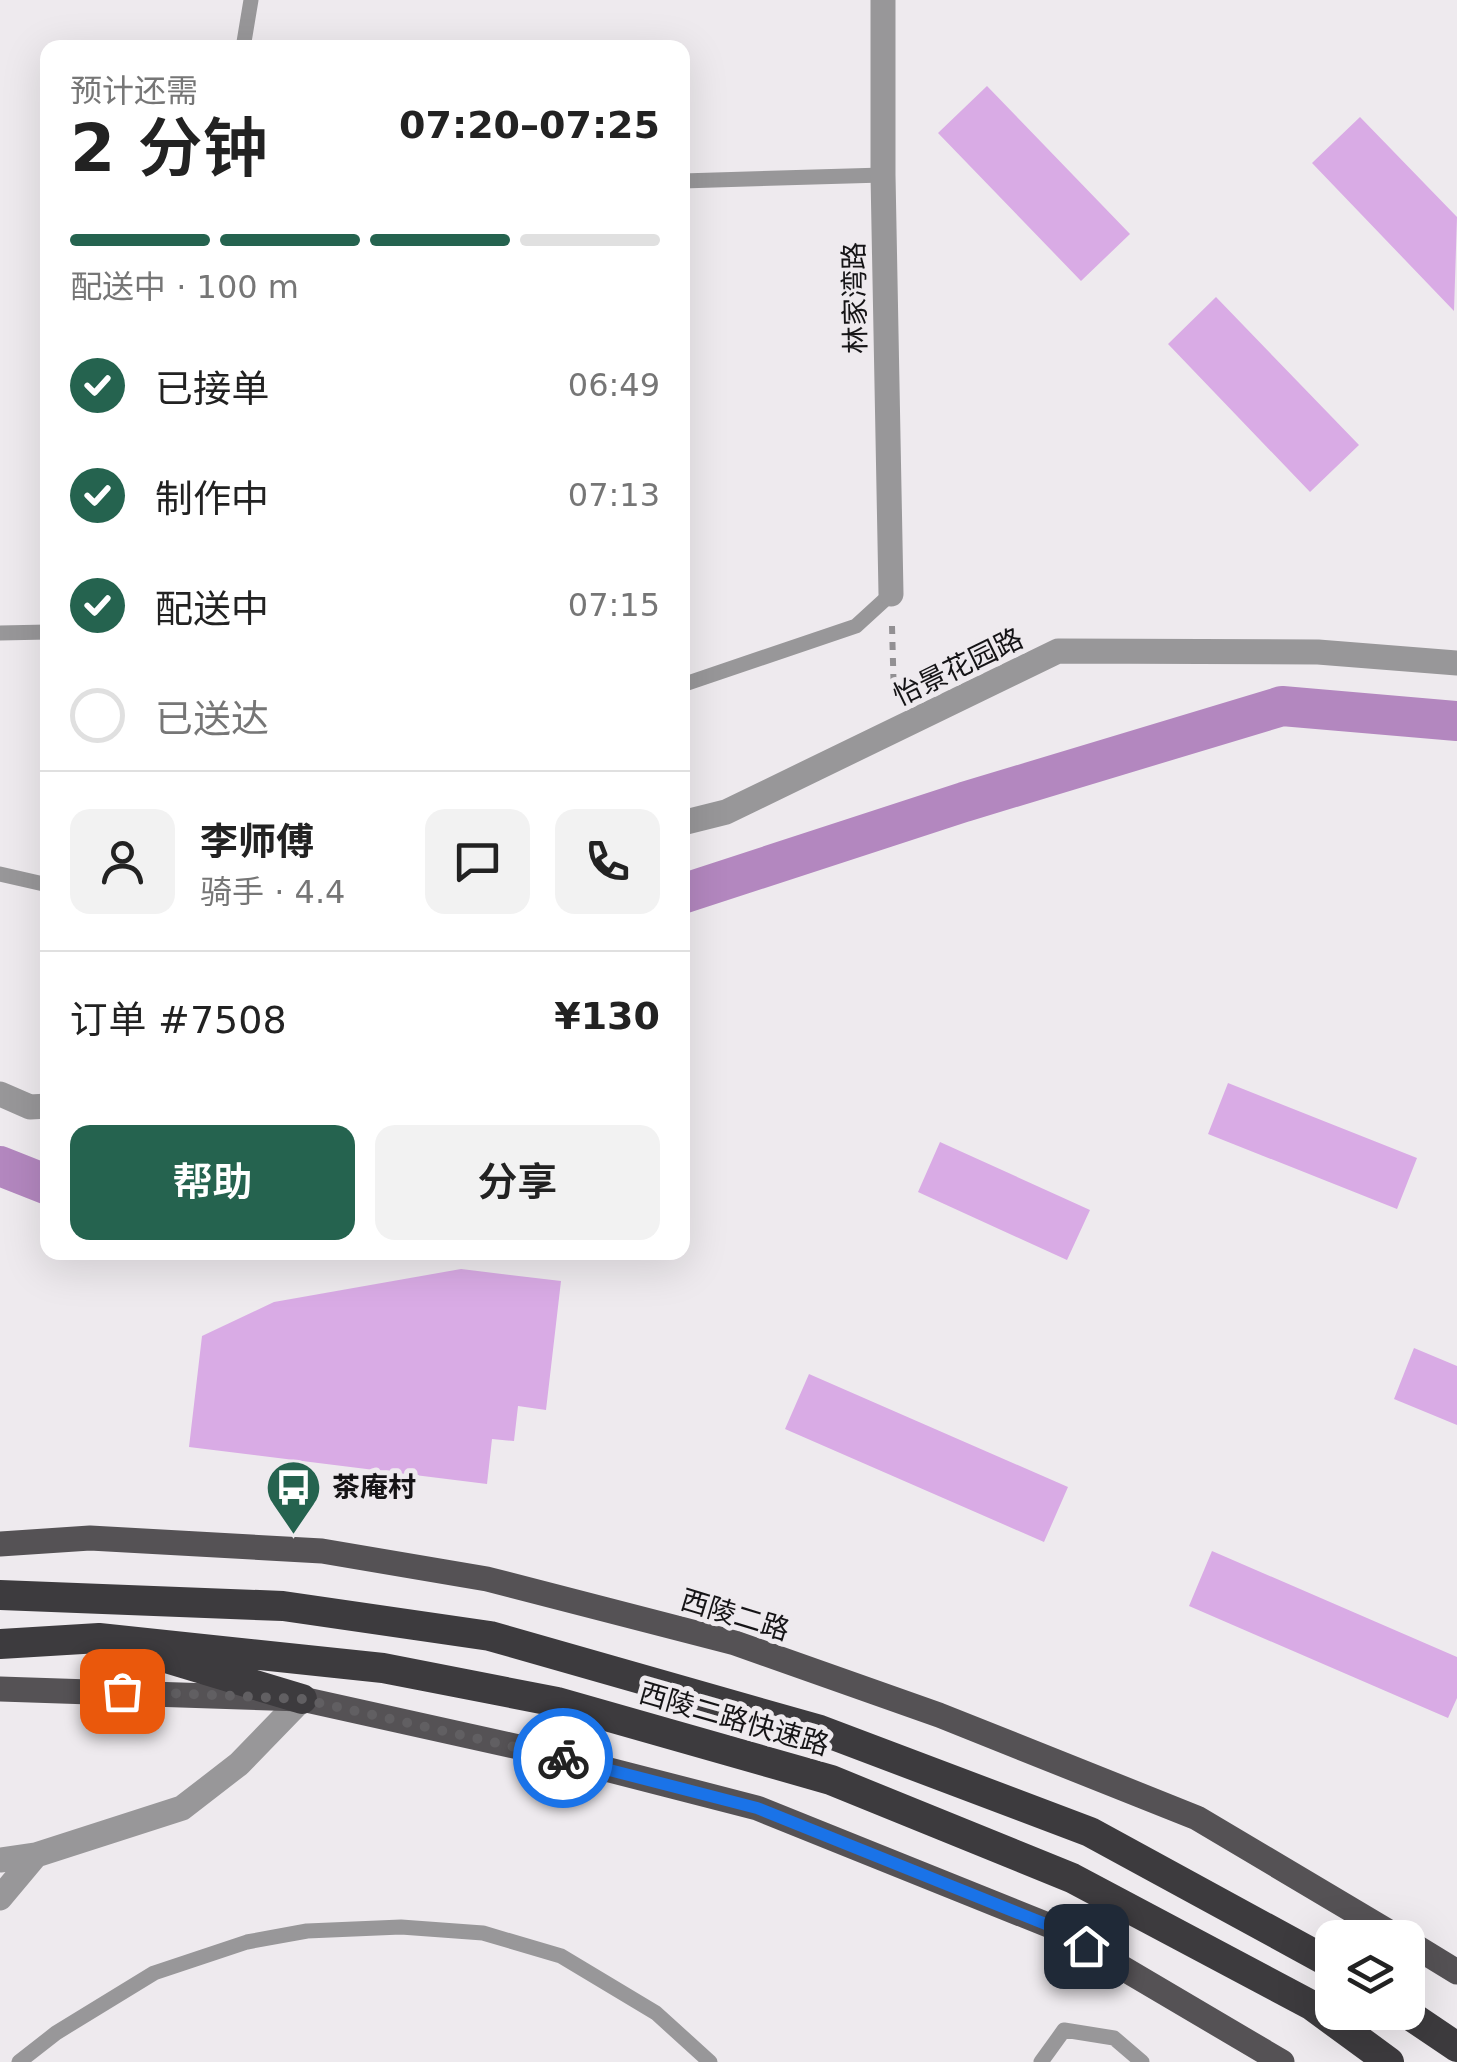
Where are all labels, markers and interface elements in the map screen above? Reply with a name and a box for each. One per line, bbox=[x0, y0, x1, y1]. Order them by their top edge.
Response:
text: 预计还需 bbox=[70, 72, 198, 110]
text: 07:20–07:25 bbox=[399, 103, 660, 147]
text: 2 分钟 bbox=[70, 111, 268, 186]
street label: 林家湾路 bbox=[838, 242, 872, 354]
text: 配送中 · 100 m bbox=[70, 268, 299, 306]
icon: check bbox=[70, 358, 125, 413]
text: 06:49 bbox=[568, 366, 660, 404]
text: 已接单 bbox=[155, 367, 269, 411]
icon: check bbox=[70, 468, 125, 523]
text: 07:13 bbox=[568, 476, 660, 514]
text: 制作中 bbox=[155, 477, 269, 521]
icon: check bbox=[70, 578, 125, 633]
text: 07:15 bbox=[568, 586, 660, 624]
text: 配送中 bbox=[155, 587, 269, 631]
street label: 怡景花园路 bbox=[888, 621, 1028, 713]
text: 已送达 bbox=[155, 697, 269, 741]
button: person bbox=[70, 809, 175, 914]
button: chat bbox=[425, 809, 530, 914]
button: phone bbox=[555, 809, 660, 914]
text: 李师傅 bbox=[200, 820, 314, 864]
text: 骑手 · 4.4 bbox=[200, 873, 345, 911]
text: ¥130 bbox=[554, 994, 660, 1038]
text: 订单 #7508 bbox=[70, 998, 287, 1042]
button: 帮助 bbox=[70, 1125, 355, 1240]
button: 分享 bbox=[375, 1125, 660, 1240]
bus stop icon: 茶庵村 bbox=[263, 1457, 323, 1536]
place label: 茶庵村 bbox=[332, 1471, 416, 1504]
street label: 西陵二路 bbox=[677, 1583, 793, 1647]
pin bbox=[80, 1649, 165, 1734]
icon: bag bbox=[95, 1664, 150, 1719]
street label: 西陵二路快速路 bbox=[635, 1676, 833, 1762]
courier bbox=[513, 1708, 613, 1808]
icon: bike bbox=[536, 1731, 591, 1786]
pin bbox=[1044, 1904, 1129, 1989]
icon: home bbox=[1059, 1919, 1114, 1974]
map controls bbox=[1315, 1920, 1425, 2030]
button: layers bbox=[1315, 1920, 1425, 2030]

